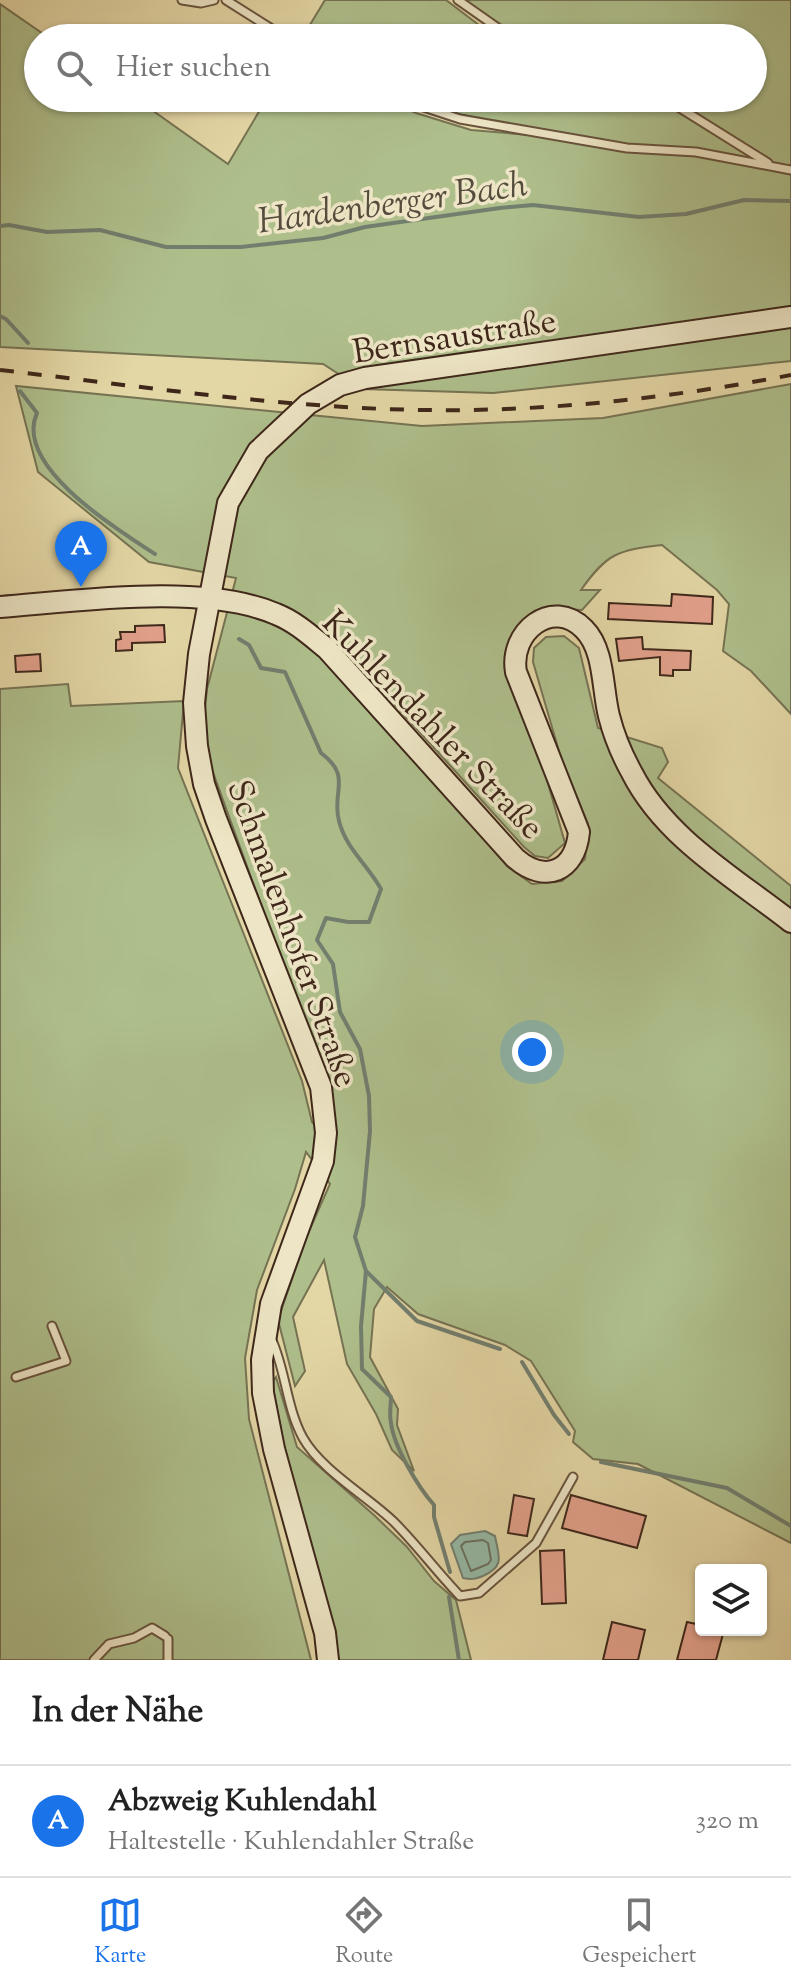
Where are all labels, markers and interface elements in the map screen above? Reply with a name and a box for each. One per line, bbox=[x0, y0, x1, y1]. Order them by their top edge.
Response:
search box bbox=[24, 24, 767, 112]
icon: search bbox=[52, 46, 96, 90]
text: Hier suchen bbox=[116, 47, 271, 90]
water label: Hardenberger Bach bbox=[255, 160, 531, 250]
street label: Bernsaustraße bbox=[349, 298, 560, 379]
pin: A bbox=[55, 521, 107, 587]
street label: Kuhlendahler Straße bbox=[309, 601, 554, 852]
street label: Schmalenhofer Straße bbox=[212, 774, 369, 1095]
your location bbox=[512, 1032, 552, 1072]
map controls bbox=[695, 1564, 767, 1636]
button: layers bbox=[695, 1564, 767, 1636]
text: In der Nähe bbox=[32, 1688, 203, 1737]
text: Abzweig Kuhlendahl bbox=[108, 1781, 377, 1824]
text: A bbox=[47, 1803, 69, 1840]
text: 320 m bbox=[696, 1803, 759, 1840]
text: Haltestelle · Kuhlendahler Straße bbox=[108, 1824, 474, 1861]
tab: Karte bbox=[95, 1893, 146, 1973]
tab: Route bbox=[336, 1893, 393, 1973]
tab: Gespeichert bbox=[582, 1893, 696, 1973]

